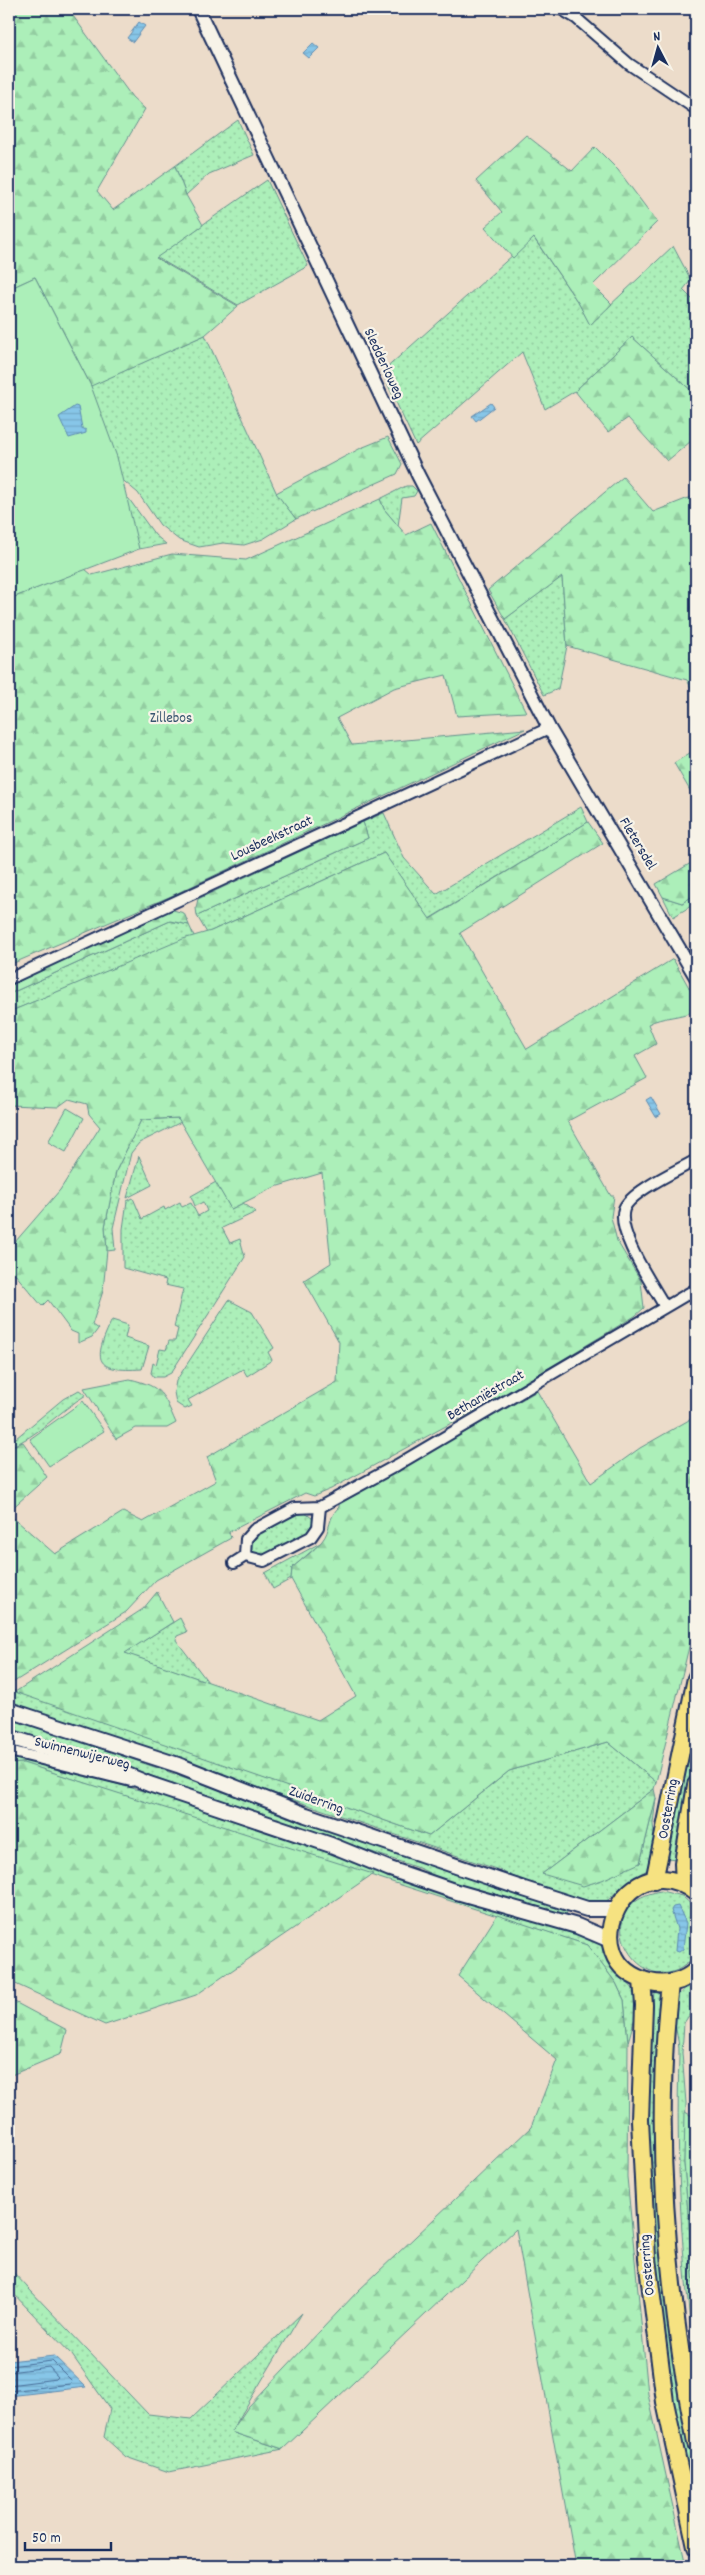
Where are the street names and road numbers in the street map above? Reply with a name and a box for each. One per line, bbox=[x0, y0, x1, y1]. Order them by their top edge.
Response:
street label: Sledderloweg bbox=[357, 325, 409, 403]
street label: Lousbeekstraat bbox=[227, 810, 317, 868]
street label: Fletersdel bbox=[613, 813, 662, 875]
street label: Bethaniëstraat bbox=[443, 1365, 529, 1427]
street label: Swinnenwijerweg bbox=[32, 1732, 132, 1776]
street label: Oosterring bbox=[653, 1777, 685, 1841]
street label: Zuiderring bbox=[286, 1781, 346, 1821]
street label: Oosterring bbox=[634, 2234, 662, 2296]

